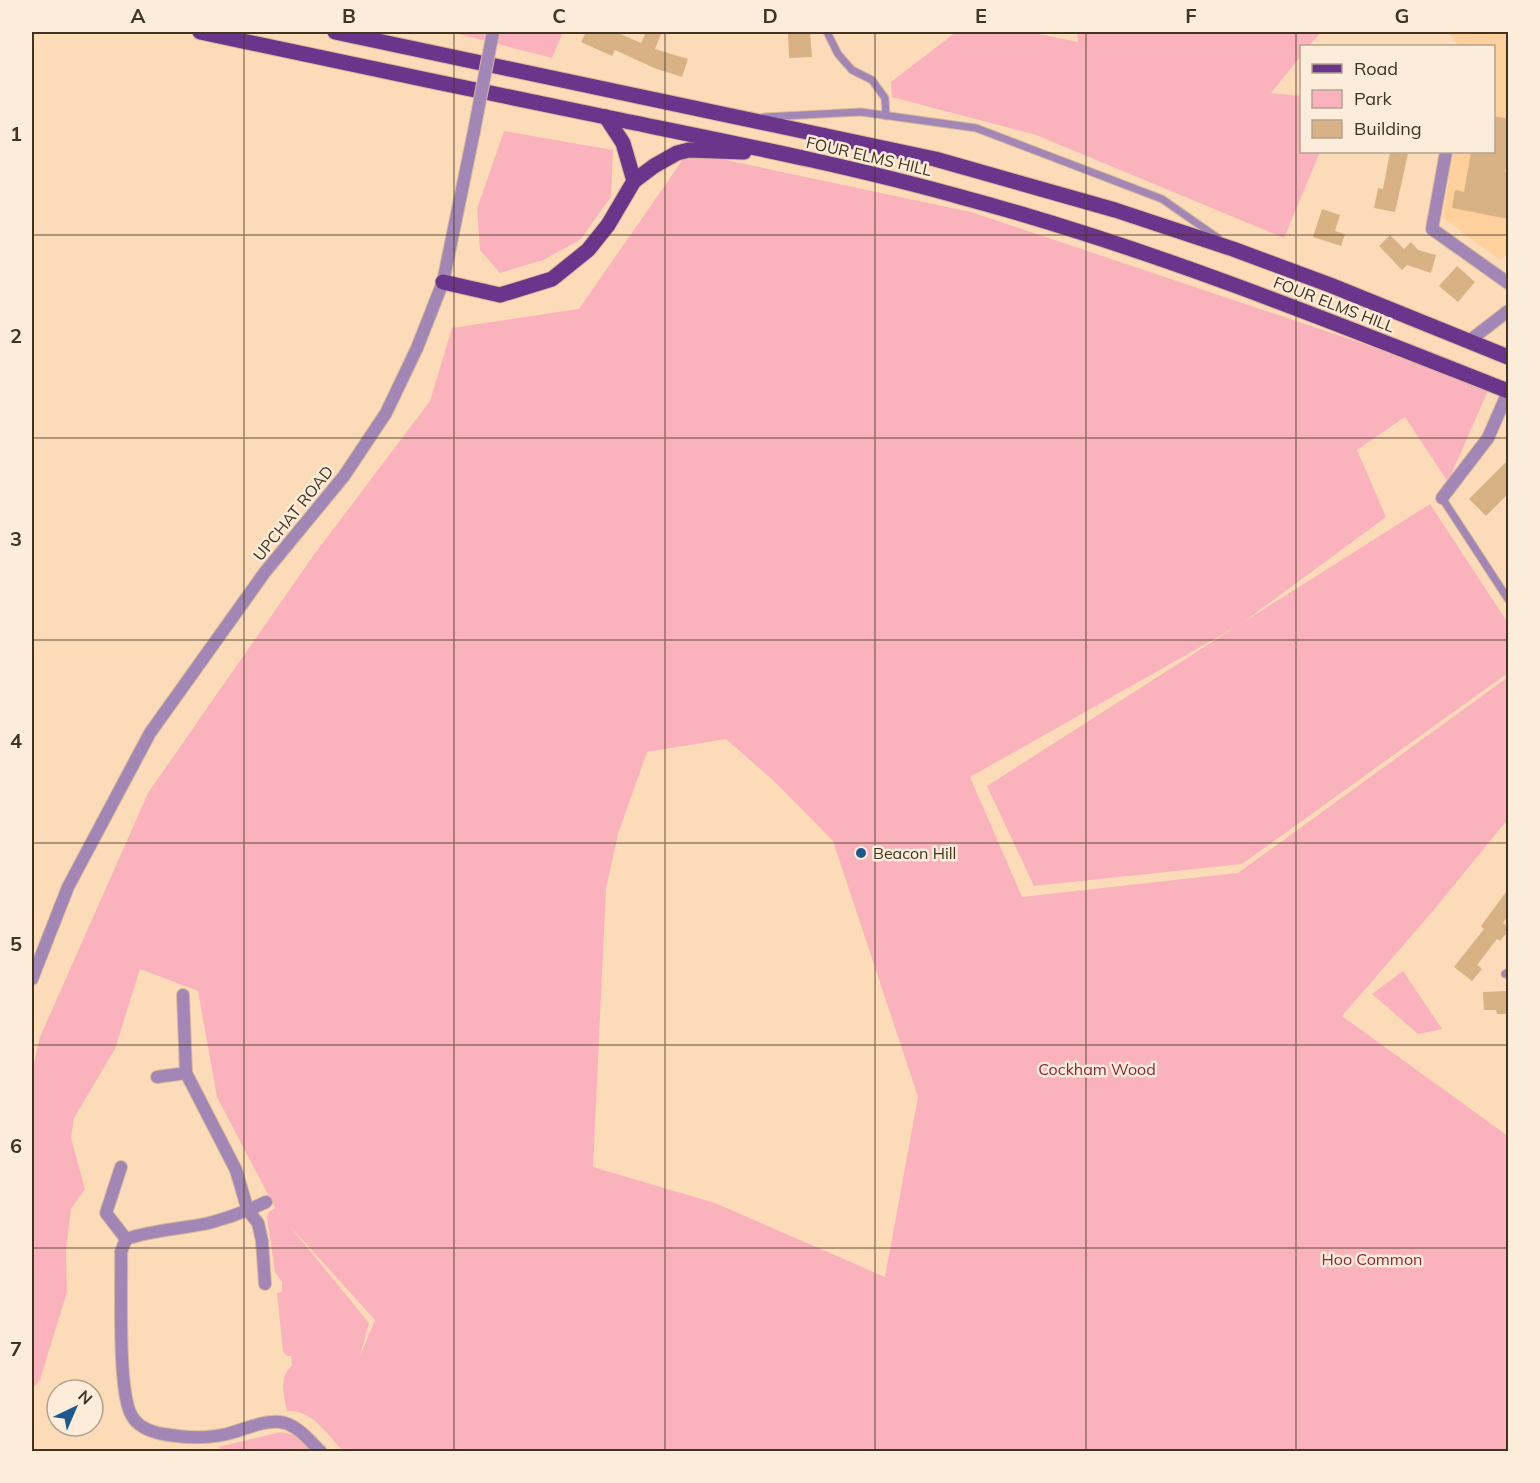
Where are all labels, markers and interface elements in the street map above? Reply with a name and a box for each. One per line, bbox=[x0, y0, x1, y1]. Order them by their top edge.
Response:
text: A bbox=[131, 3, 146, 28]
text: B bbox=[342, 3, 356, 28]
text: C bbox=[552, 3, 566, 28]
text: D bbox=[762, 3, 778, 28]
text: E bbox=[975, 3, 987, 28]
text: F bbox=[1185, 3, 1197, 28]
text: G bbox=[1395, 3, 1409, 28]
legend bbox=[1300, 45, 1495, 153]
text: Road bbox=[1354, 57, 1398, 80]
text: Park bbox=[1354, 87, 1393, 110]
text: Building bbox=[1354, 117, 1422, 140]
text: 1 bbox=[10, 121, 22, 146]
street label: FOUR ELMS HILL bbox=[804, 132, 934, 180]
street label: FOUR ELMS HILL bbox=[1271, 272, 1398, 336]
text: 2 bbox=[10, 323, 22, 348]
street label: UPCHAT ROAD bbox=[249, 461, 337, 565]
text: 3 bbox=[10, 526, 22, 551]
text: 4 bbox=[10, 728, 22, 753]
place label: Beacon Hill bbox=[873, 843, 956, 863]
marker: Beacon Hill bbox=[854, 846, 868, 860]
text: 5 bbox=[10, 931, 22, 956]
park label: Cockham Wood bbox=[1038, 1059, 1156, 1079]
text: 6 bbox=[10, 1133, 22, 1158]
park label: Hoo Common bbox=[1322, 1249, 1422, 1269]
text: 7 bbox=[10, 1336, 22, 1361]
north arrow bbox=[45, 1378, 105, 1438]
text: N bbox=[74, 1386, 97, 1409]

